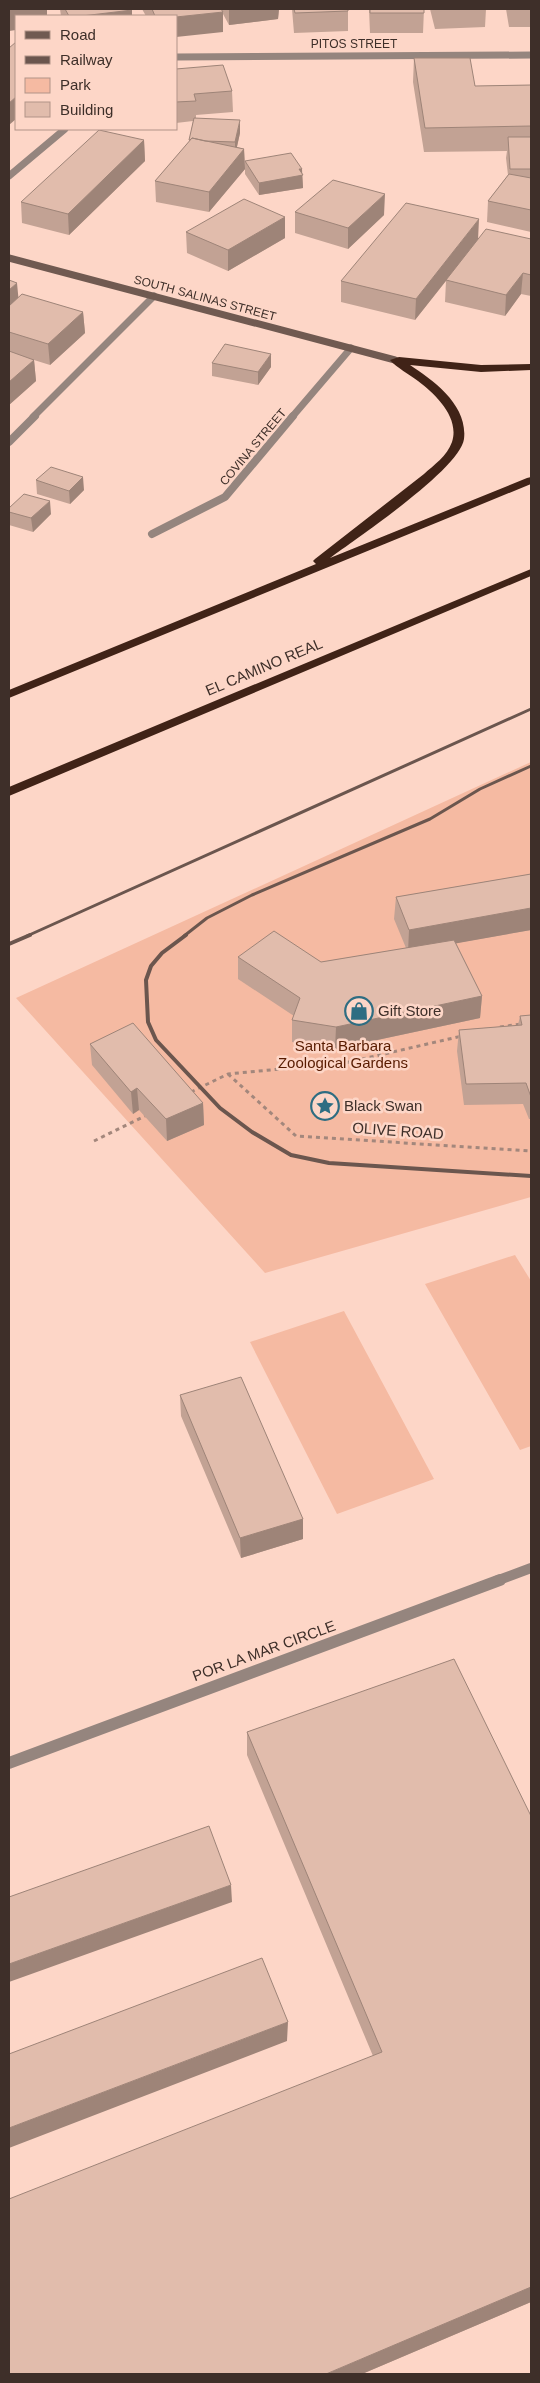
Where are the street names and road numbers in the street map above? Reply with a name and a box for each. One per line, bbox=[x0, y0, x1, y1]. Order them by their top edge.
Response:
street label: PITOS STREET bbox=[311, 37, 398, 51]
street label: SOUTH SALINAS STREET bbox=[132, 272, 278, 324]
street label: COVINA STREET bbox=[217, 405, 290, 488]
street label: EL CAMINO REAL bbox=[203, 634, 325, 699]
street label: OLIVE ROAD bbox=[352, 1119, 445, 1142]
street label: POR LA MAR CIRCLE bbox=[190, 1617, 338, 1684]

